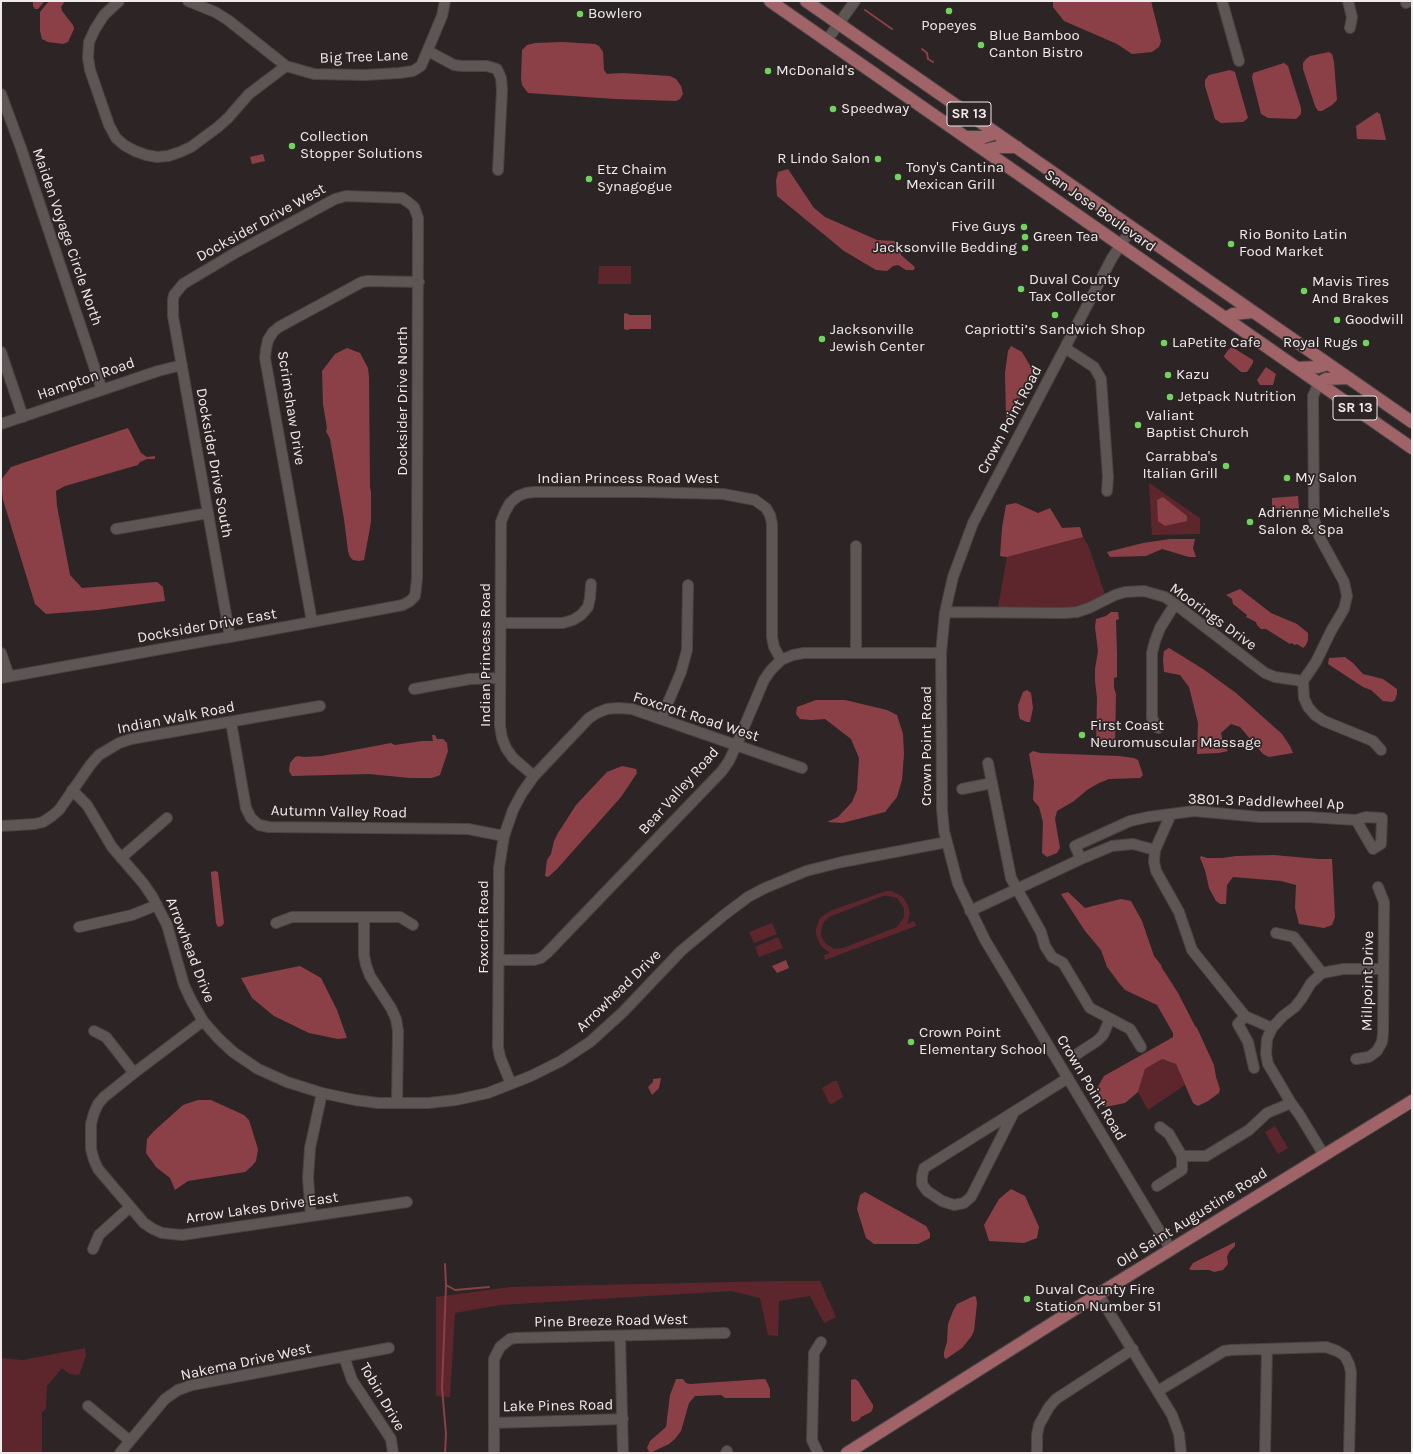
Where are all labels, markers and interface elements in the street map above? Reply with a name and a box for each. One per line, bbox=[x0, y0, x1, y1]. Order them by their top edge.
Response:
place label: Bowlero bbox=[588, 5, 642, 23]
marker: Popeyes bbox=[944, 6, 954, 16]
marker: Bowlero bbox=[575, 9, 585, 19]
place label: Popeyes bbox=[921, 17, 977, 35]
place label: Blue Bamboo Canton Bistro bbox=[989, 27, 1083, 62]
marker: Blue Bamboo Canton Bistro bbox=[976, 40, 986, 50]
street label: Big Tree Lane bbox=[319, 46, 409, 68]
place label: McDonald's bbox=[776, 62, 855, 80]
marker: McDonald's bbox=[763, 66, 773, 76]
place label: Speedway bbox=[841, 100, 909, 118]
road number: SR 13 bbox=[947, 102, 991, 126]
marker: Speedway bbox=[828, 104, 838, 114]
place label: Collection Stopper Solutions bbox=[300, 128, 423, 163]
marker: Collection Stopper Solutions bbox=[287, 141, 297, 151]
street label: Maiden Voyage Circle North bbox=[28, 146, 106, 328]
place label: R Lindo Salon bbox=[777, 150, 870, 168]
marker: R Lindo Salon bbox=[873, 154, 883, 164]
place label: Tony's Cantina Mexican Grill bbox=[906, 159, 1004, 194]
place label: Etz Chaim Synagogue bbox=[597, 161, 672, 196]
street label: San Jose Boulevard bbox=[1041, 166, 1159, 256]
marker: Tony's Cantina Mexican Grill bbox=[893, 172, 903, 182]
marker: Etz Chaim Synagogue bbox=[584, 174, 594, 184]
street label: Docksider Drive West bbox=[193, 180, 329, 266]
place label: Five Guys bbox=[951, 218, 1016, 236]
marker: Five Guys bbox=[1019, 222, 1029, 232]
place label: Rio Bonito Latin Food Market bbox=[1239, 226, 1347, 261]
place label: Green Tea bbox=[1033, 228, 1098, 246]
marker: Green Tea bbox=[1020, 232, 1030, 242]
place label: Jacksonville Bedding bbox=[873, 239, 1017, 257]
marker: Rio Bonito Latin Food Market bbox=[1226, 239, 1236, 249]
marker: Jacksonville Bedding bbox=[1020, 243, 1030, 253]
place label: Duval County Tax Collector bbox=[1029, 271, 1120, 306]
place label: Mavis Tires And Brakes bbox=[1312, 273, 1389, 308]
marker: Duval County Tax Collector bbox=[1016, 284, 1026, 294]
marker: Mavis Tires And Brakes bbox=[1299, 286, 1309, 296]
marker: Capriotti’s Sandwich Shop bbox=[1050, 310, 1060, 320]
place label: Goodwill bbox=[1345, 311, 1404, 329]
marker: Goodwill bbox=[1332, 315, 1342, 325]
place label: Jacksonville Jewish Center bbox=[830, 321, 924, 356]
place label: Capriotti’s Sandwich Shop bbox=[965, 321, 1145, 339]
street label: Docksider Drive North bbox=[394, 326, 412, 476]
marker: Jacksonville Jewish Center bbox=[817, 334, 827, 344]
place label: LaPetite Cafe bbox=[1172, 334, 1261, 352]
place label: Royal Rugs bbox=[1283, 334, 1358, 352]
marker: LaPetite Cafe bbox=[1159, 338, 1169, 348]
marker: Royal Rugs bbox=[1361, 338, 1371, 348]
street label: Scrimshaw Drive bbox=[273, 350, 309, 466]
street label: Hampton Road bbox=[35, 354, 137, 404]
street label: Crown Point Road bbox=[974, 363, 1046, 477]
place label: Kazu bbox=[1176, 366, 1210, 384]
marker: Kazu bbox=[1163, 370, 1173, 380]
street label: Docksider Drive South bbox=[192, 387, 236, 539]
place label: Jetpack Nutrition bbox=[1178, 388, 1296, 406]
marker: Jetpack Nutrition bbox=[1165, 392, 1175, 402]
road number: SR 13 bbox=[1333, 396, 1377, 420]
place label: Valiant Baptist Church bbox=[1146, 407, 1249, 442]
marker: Valiant Baptist Church bbox=[1133, 420, 1143, 430]
place label: Carrabba's Italian Grill bbox=[1142, 448, 1218, 483]
marker: Carrabba's Italian Grill bbox=[1221, 461, 1231, 471]
place label: My Salon bbox=[1295, 469, 1357, 487]
street label: Indian Princess Road West bbox=[537, 470, 719, 488]
marker: My Salon bbox=[1282, 473, 1292, 483]
place label: Adrienne Michelle's Salon & Spa bbox=[1258, 504, 1390, 539]
marker: Adrienne Michelle's Salon & Spa bbox=[1245, 517, 1255, 527]
street label: Moorings Drive bbox=[1166, 579, 1260, 655]
street label: Indian Princess Road bbox=[477, 583, 495, 727]
street label: Docksider Drive East bbox=[136, 605, 278, 647]
street label: Crown Point Road bbox=[918, 686, 936, 806]
street label: Foxcroft Road West bbox=[631, 688, 761, 746]
street label: Indian Walk Road bbox=[116, 698, 236, 738]
place label: First Coast Neuromuscular Massage bbox=[1090, 717, 1261, 752]
marker: First Coast Neuromuscular Massage bbox=[1077, 730, 1087, 740]
street label: Bear Valley Road bbox=[635, 743, 723, 839]
street label: 3801-3 Paddlewheel Ap bbox=[1188, 790, 1344, 814]
street label: Autumn Valley Road bbox=[271, 802, 407, 822]
street label: Foxcroft Road bbox=[475, 880, 493, 974]
street label: Arrowhead Drive bbox=[162, 895, 218, 1005]
street label: Millpoint Drive bbox=[1358, 931, 1378, 1031]
street label: Arrowhead Drive bbox=[573, 946, 665, 1036]
place label: Crown Point Elementary School bbox=[919, 1024, 1046, 1059]
street label: Crown Point Road bbox=[1052, 1032, 1130, 1144]
marker: Crown Point Elementary School bbox=[906, 1037, 916, 1047]
street label: Old Saint Augustine Road bbox=[1113, 1164, 1271, 1272]
street label: Arrow Lakes Drive East bbox=[185, 1188, 339, 1228]
place label: Duval County Fire Station Number 51 bbox=[1035, 1281, 1161, 1316]
marker: Duval County Fire Station Number 51 bbox=[1022, 1294, 1032, 1304]
street label: Pine Breeze Road West bbox=[534, 1311, 688, 1331]
street label: Nakema Drive West bbox=[179, 1339, 313, 1385]
street label: Tobin Drive bbox=[355, 1360, 409, 1434]
street label: Lake Pines Road bbox=[503, 1396, 613, 1416]

